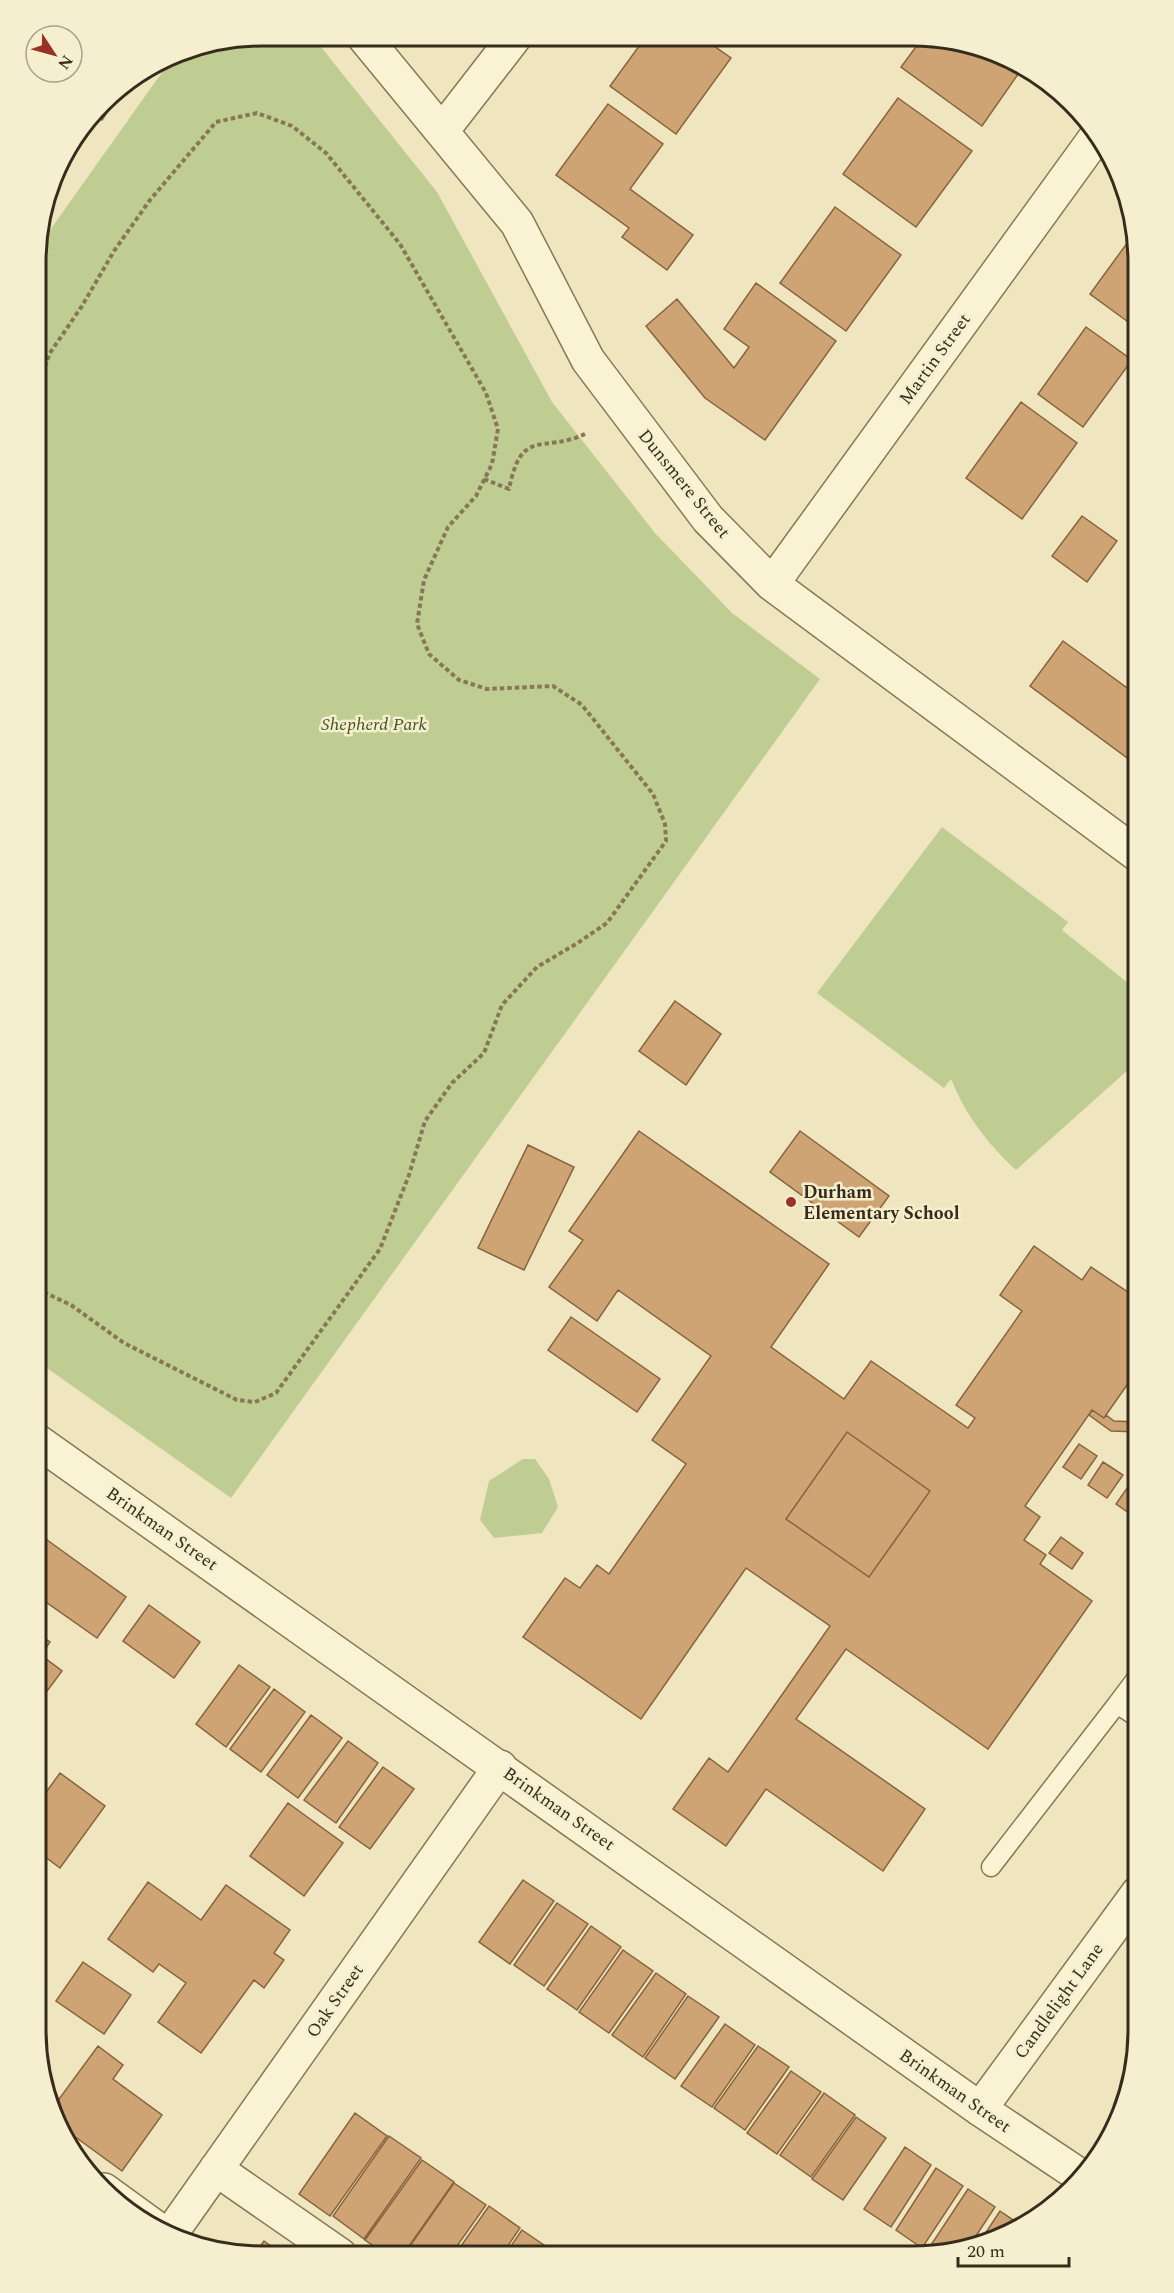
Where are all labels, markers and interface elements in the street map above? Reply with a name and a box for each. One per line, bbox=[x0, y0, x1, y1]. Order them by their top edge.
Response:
north arrow bbox=[24, 24, 84, 84]
text: N bbox=[52, 50, 79, 75]
street label: Martin Street bbox=[893, 308, 977, 410]
street label: Dunsmere Street bbox=[631, 423, 737, 545]
park label: Shepherd Park bbox=[321, 711, 427, 738]
place label: Durham Elementary School bbox=[803, 1179, 960, 1227]
marker: Durham Elementary School bbox=[784, 1195, 798, 1209]
street label: Brinkman Street bbox=[100, 1480, 224, 1578]
street label: Brinkman Street bbox=[497, 1760, 621, 1858]
street label: Candlelight Lane bbox=[1008, 1937, 1110, 2065]
street label: Oak Street bbox=[300, 1958, 370, 2044]
street label: Brinkman Street bbox=[893, 2042, 1017, 2140]
scale bar bbox=[958, 2230, 1069, 2268]
text: 20 m bbox=[967, 2238, 1005, 2265]

